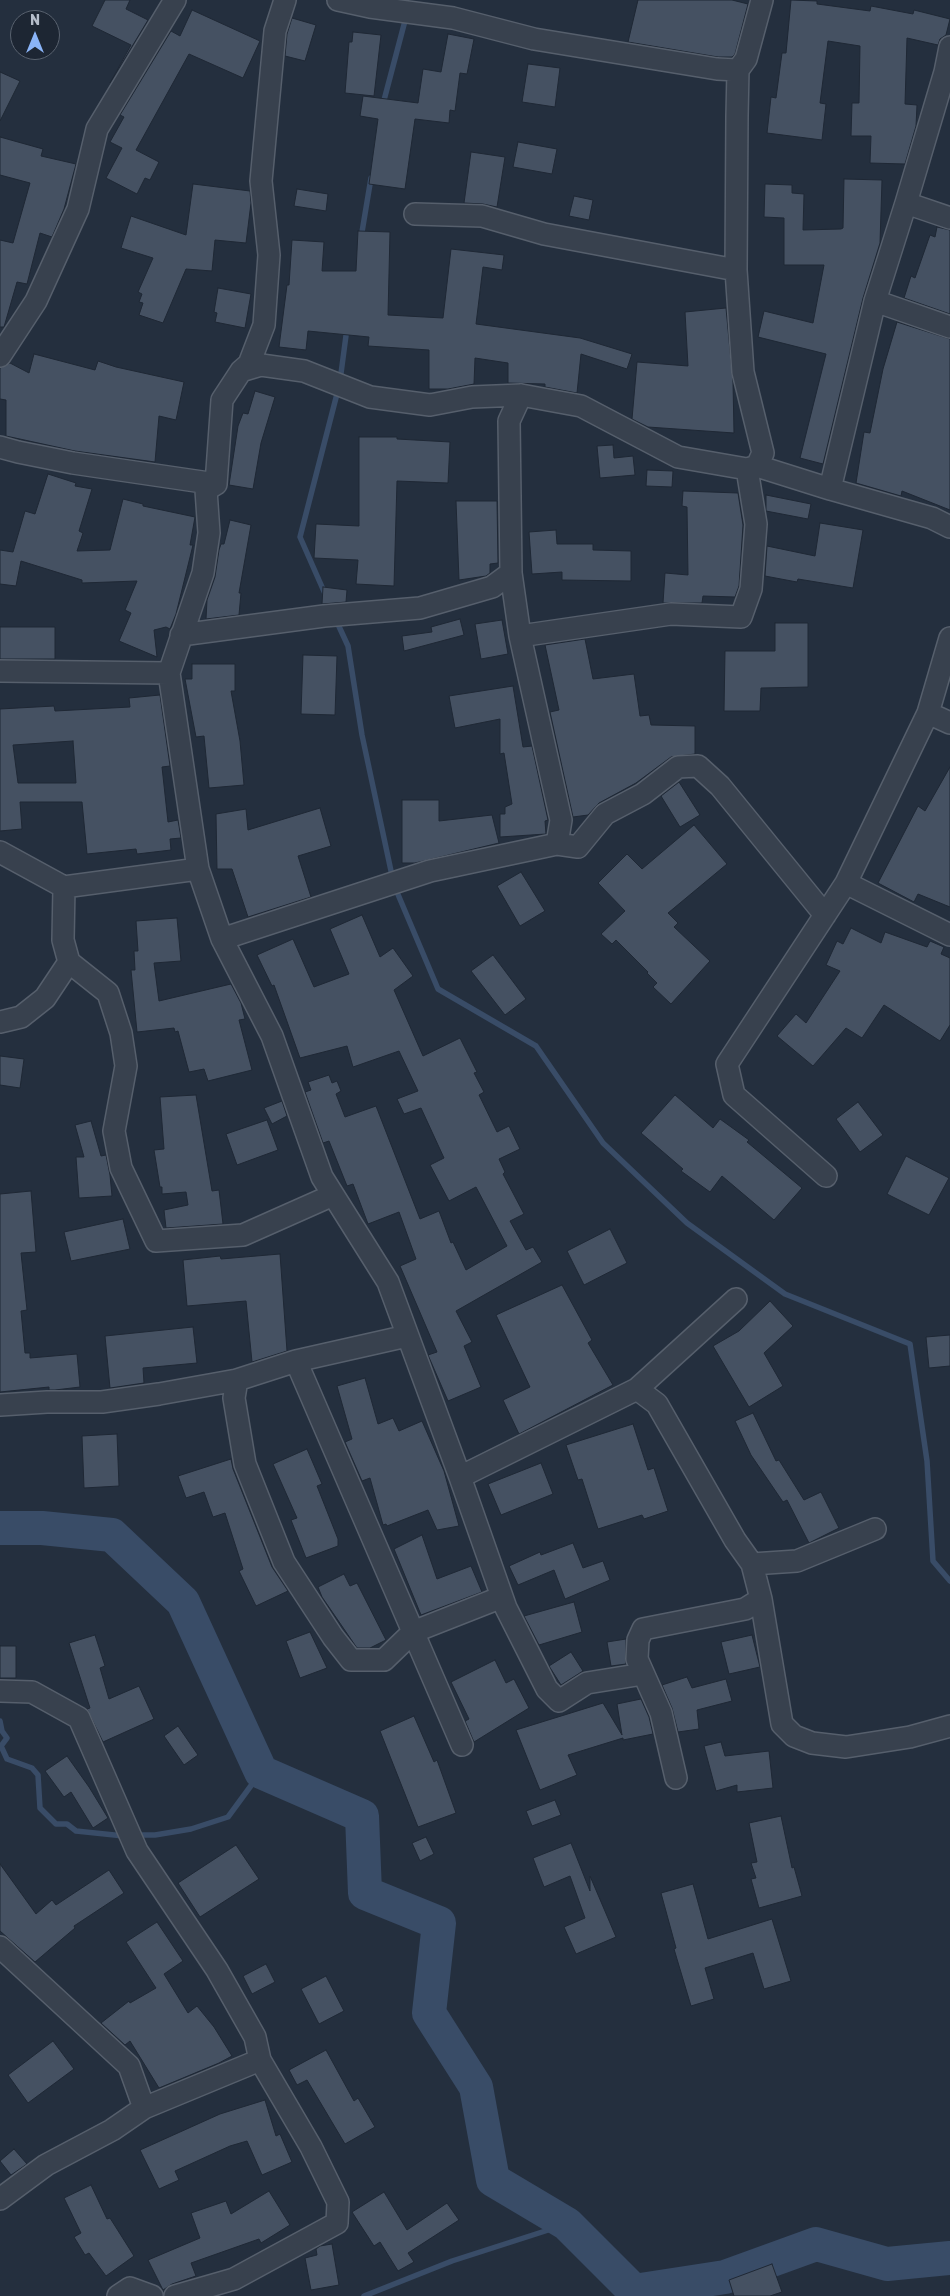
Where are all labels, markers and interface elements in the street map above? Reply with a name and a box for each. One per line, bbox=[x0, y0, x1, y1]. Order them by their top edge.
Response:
north arrow bbox=[10, 10, 60, 60]
text: N bbox=[30, 12, 40, 29]

